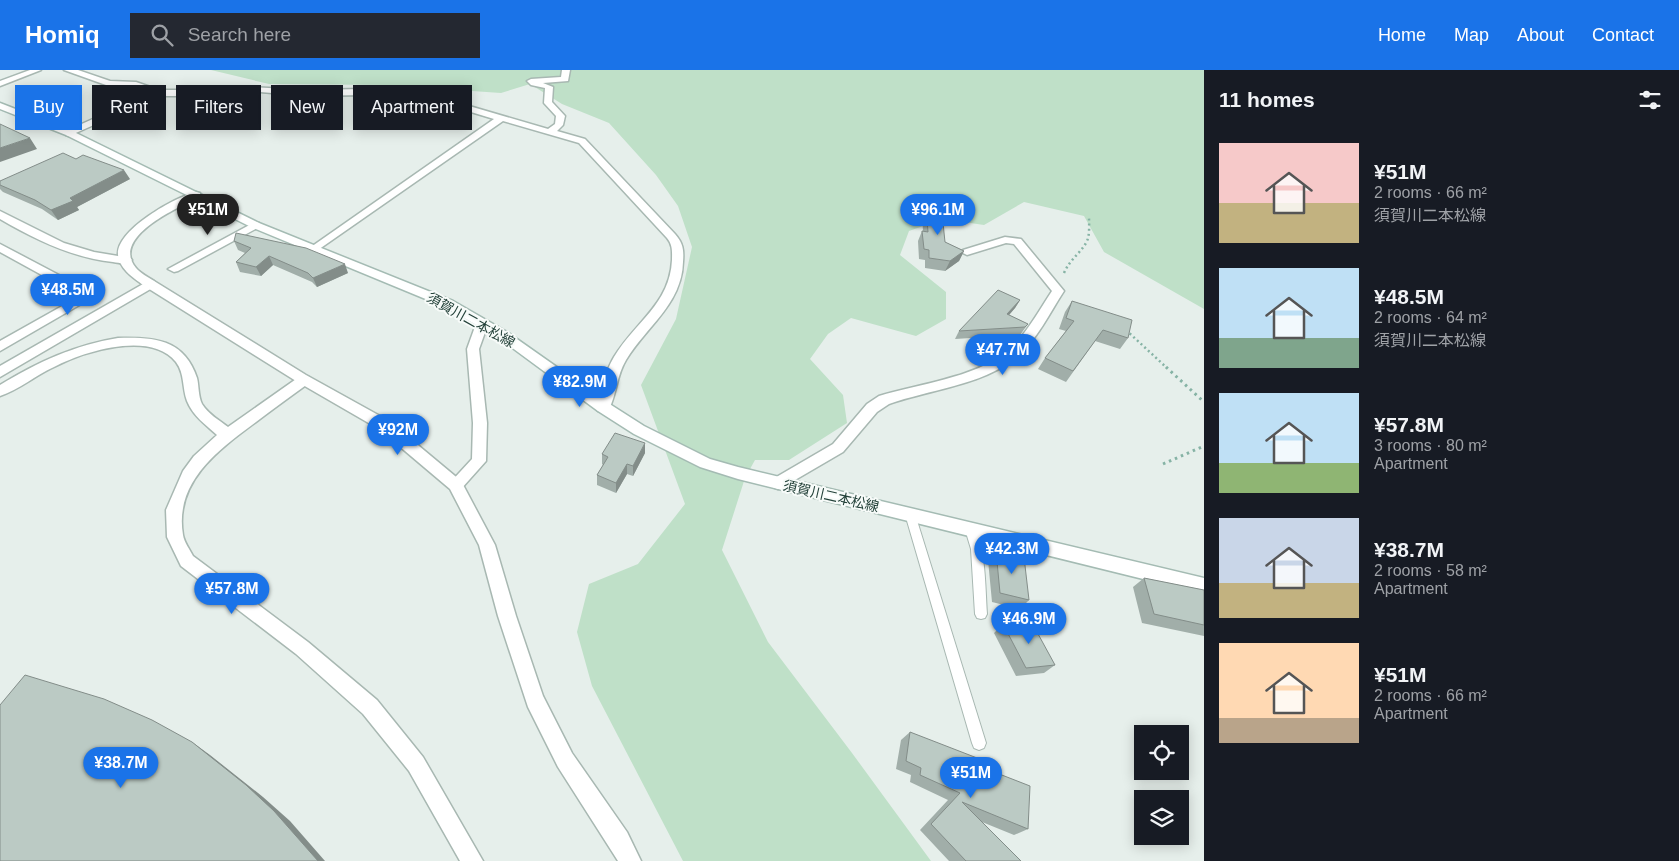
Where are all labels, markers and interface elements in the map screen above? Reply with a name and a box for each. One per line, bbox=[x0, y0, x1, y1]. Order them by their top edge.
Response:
search box bbox=[130, 13, 480, 58]
text: Homiq bbox=[25, 21, 100, 48]
icon: search bbox=[148, 21, 176, 49]
text: Search here bbox=[188, 24, 291, 45]
text: Home bbox=[1378, 25, 1426, 45]
text: Map bbox=[1454, 25, 1489, 45]
text: About bbox=[1517, 25, 1564, 45]
text: Contact bbox=[1592, 25, 1654, 45]
chip: Buy bbox=[15, 85, 82, 130]
chip: Rent bbox=[92, 85, 166, 130]
chip: Filters bbox=[176, 85, 261, 130]
chip: New bbox=[271, 85, 343, 130]
chip: Apartment bbox=[353, 85, 472, 130]
icon: filters bbox=[1636, 86, 1664, 114]
text: 11 homes bbox=[1219, 88, 1315, 111]
text: ¥51M bbox=[1374, 160, 1427, 183]
icon: home bbox=[1259, 163, 1319, 223]
text: 2 rooms · 66 m² bbox=[1374, 184, 1487, 201]
pin: ¥51M bbox=[178, 194, 238, 236]
pin: ¥96.1M bbox=[897, 194, 979, 236]
text: ¥51M bbox=[188, 201, 228, 218]
text: ¥96.1M bbox=[911, 201, 965, 218]
text: 須賀川二本松線 bbox=[1374, 207, 1486, 224]
pin: ¥48.5M bbox=[27, 274, 109, 316]
text: ¥48.5M bbox=[41, 281, 95, 298]
text: ¥48.5M bbox=[1374, 285, 1444, 308]
icon: home bbox=[1259, 288, 1319, 348]
street label: 須賀川二本松線 bbox=[424, 289, 518, 351]
text: 2 rooms · 64 m² bbox=[1374, 309, 1487, 326]
text: 須賀川二本松線 bbox=[1374, 332, 1486, 349]
pin: ¥47.7M bbox=[962, 334, 1044, 376]
text: ¥47.7M bbox=[976, 341, 1030, 358]
pin: ¥82.9M bbox=[539, 366, 621, 408]
text: ¥82.9M bbox=[553, 373, 607, 390]
icon: home bbox=[1259, 413, 1319, 473]
text: ¥57.8M bbox=[1374, 413, 1444, 436]
pin: ¥92M bbox=[368, 414, 428, 456]
text: ¥92M bbox=[378, 421, 418, 438]
text: 3 rooms · 80 m² bbox=[1374, 437, 1487, 454]
text: Apartment bbox=[1374, 455, 1448, 472]
street label: 須賀川二本松線 bbox=[781, 477, 881, 515]
pin: ¥42.3M bbox=[971, 532, 1053, 575]
icon: home bbox=[1259, 538, 1319, 598]
text: ¥38.7M bbox=[1374, 538, 1444, 561]
text: ¥42.3M bbox=[985, 540, 1039, 557]
text: 2 rooms · 58 m² bbox=[1374, 562, 1487, 579]
pin: ¥57.8M bbox=[191, 572, 273, 615]
text: ¥57.8M bbox=[205, 580, 259, 597]
text: Apartment bbox=[1374, 580, 1448, 597]
pin: ¥46.9M bbox=[988, 602, 1070, 645]
text: ¥46.9M bbox=[1002, 610, 1056, 627]
icon: home bbox=[1259, 663, 1319, 723]
text: ¥51M bbox=[1374, 663, 1427, 686]
text: 2 rooms · 66 m² bbox=[1374, 687, 1487, 704]
text: Apartment bbox=[1374, 705, 1448, 722]
map controls bbox=[1134, 725, 1189, 845]
button: locate bbox=[1134, 725, 1189, 780]
pin: ¥38.7M bbox=[80, 746, 162, 789]
text: ¥38.7M bbox=[94, 754, 148, 771]
pin: ¥51M bbox=[941, 756, 1001, 799]
text: ¥51M bbox=[951, 764, 991, 781]
button: layers bbox=[1134, 790, 1189, 845]

